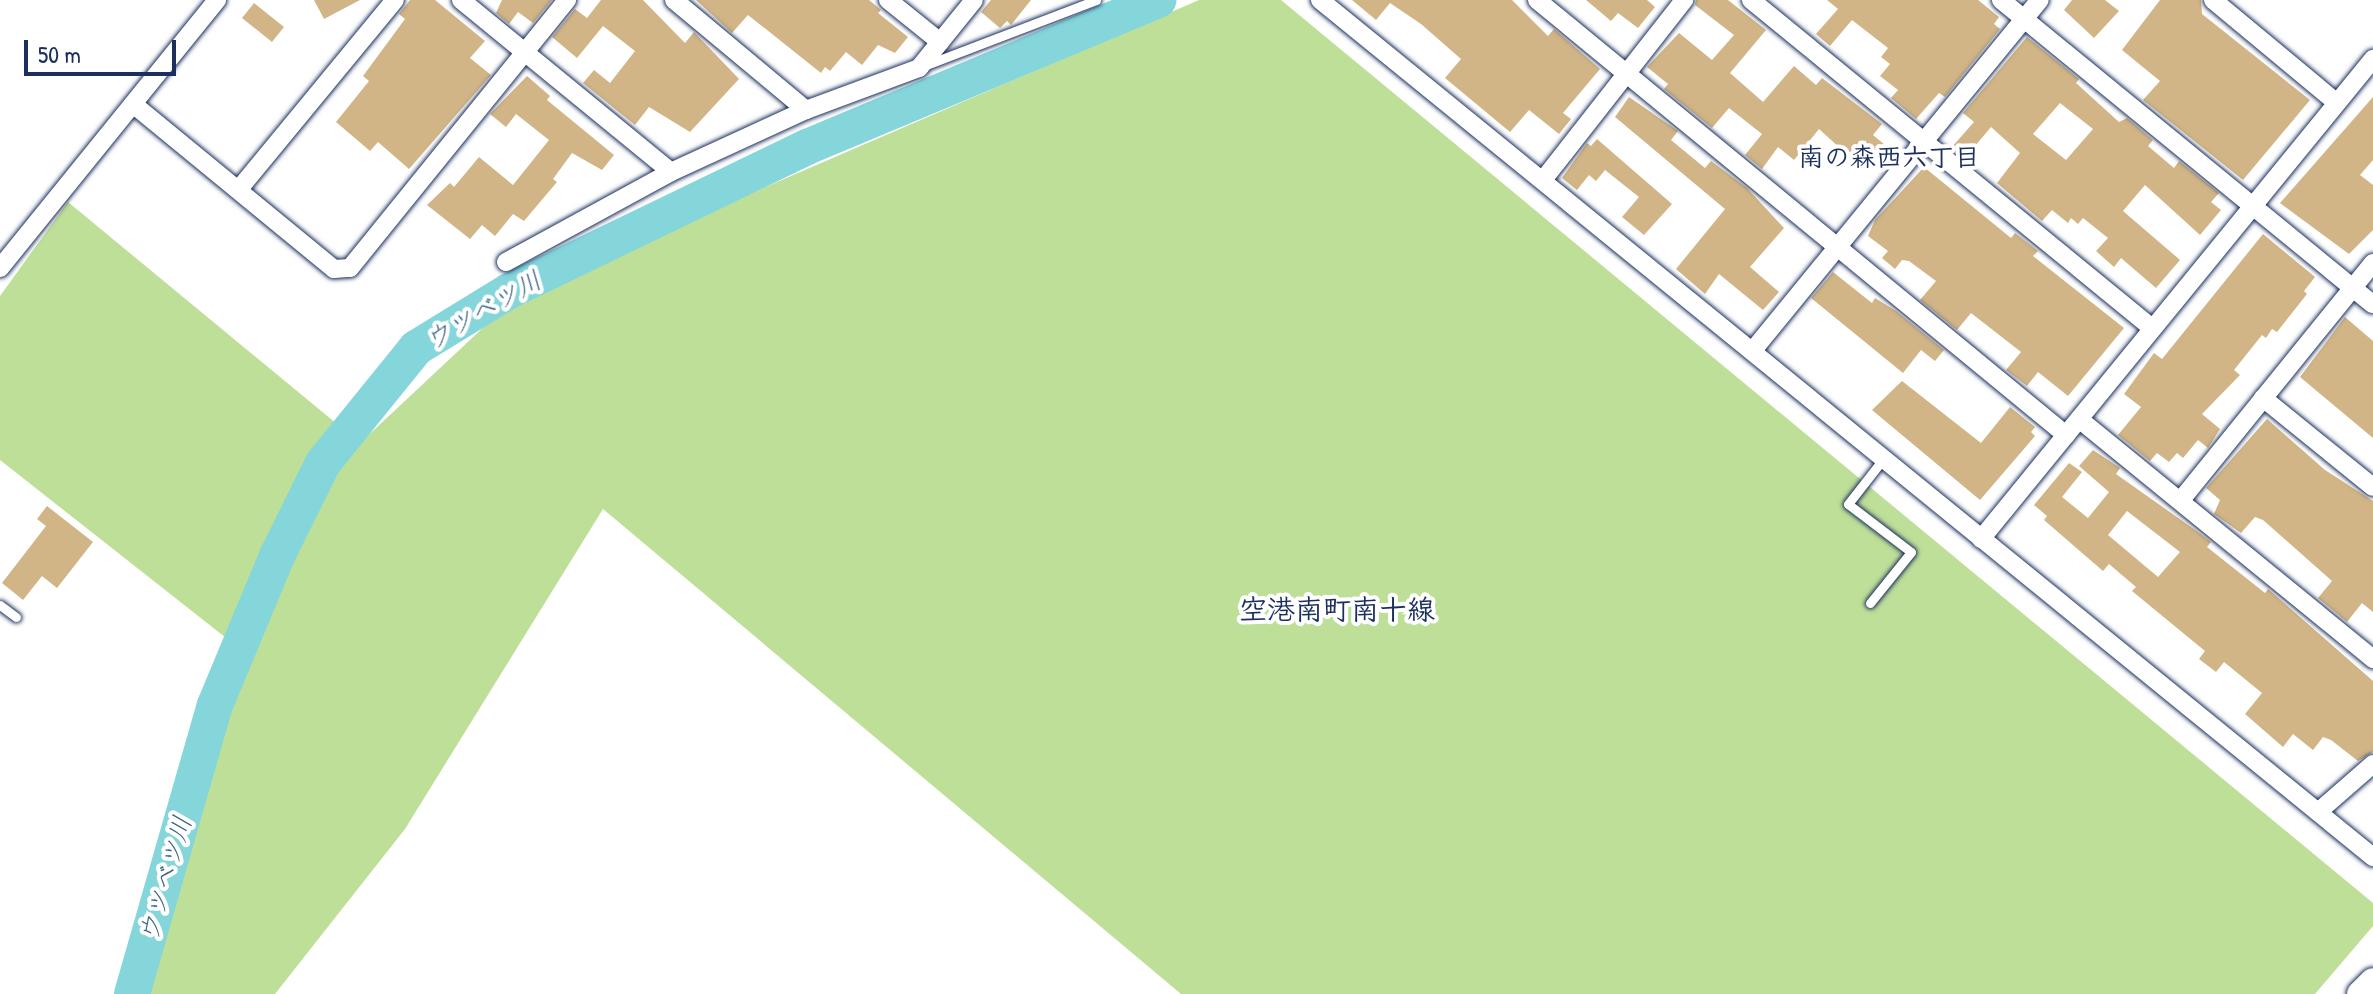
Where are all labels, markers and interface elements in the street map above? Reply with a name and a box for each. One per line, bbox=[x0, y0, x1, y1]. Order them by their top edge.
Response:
scale bar bbox=[28, 24, 180, 74]
text: 50 m bbox=[38, 38, 81, 70]
district label: 南の森西六丁目 bbox=[1798, 141, 1980, 173]
water label: ウツベツ川 bbox=[419, 264, 547, 356]
district label: 空港南町南十線 bbox=[1239, 592, 1435, 626]
water label: ウツベツ川 bbox=[132, 812, 198, 946]

